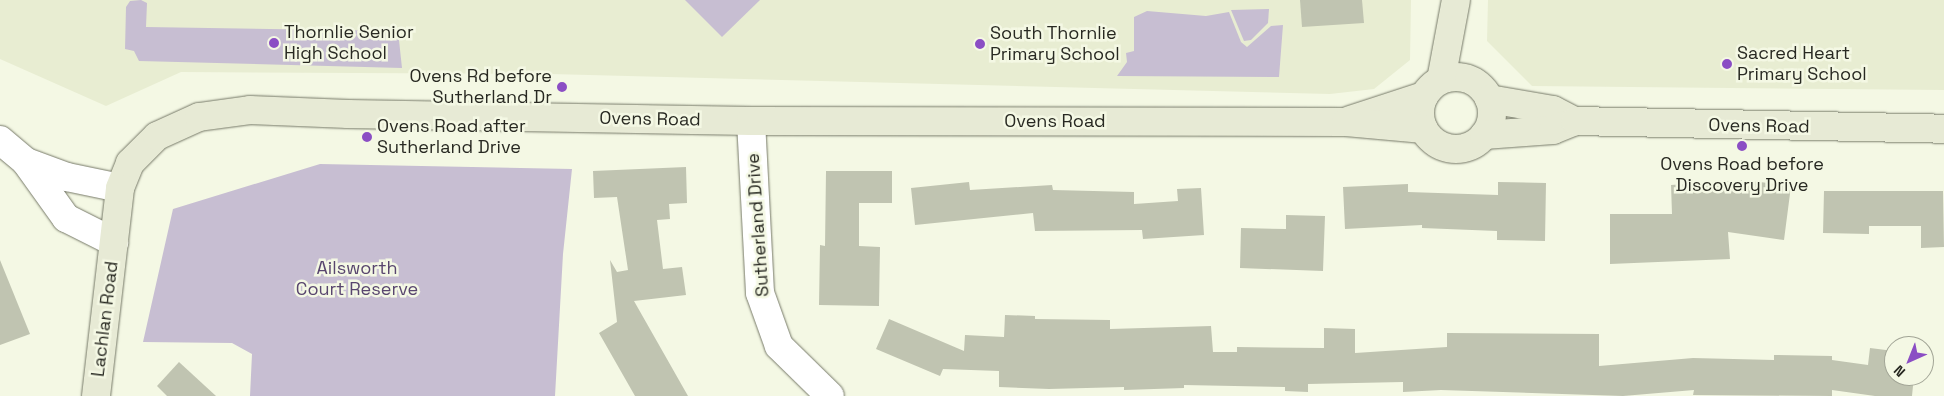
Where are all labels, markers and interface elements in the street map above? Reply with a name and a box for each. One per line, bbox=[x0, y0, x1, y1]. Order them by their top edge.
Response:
place label: Thornlie Senior High School bbox=[284, 22, 414, 64]
place label: South Thornlie Primary School bbox=[990, 23, 1120, 66]
marker: Thornlie Senior High School bbox=[268, 37, 280, 49]
marker: South Thornlie Primary School bbox=[974, 38, 986, 50]
place label: Sacred Heart Primary School bbox=[1737, 43, 1867, 86]
marker: Sacred Heart Primary School bbox=[1721, 58, 1733, 70]
place label: Ovens Rd before Sutherland Dr bbox=[410, 66, 552, 108]
marker: Ovens Rd before Sutherland Dr bbox=[556, 81, 568, 93]
street label: Ovens Road bbox=[599, 107, 701, 131]
street label: Ovens Road bbox=[1004, 110, 1106, 132]
street label: Ovens Road bbox=[1708, 114, 1810, 138]
place label: Ovens Road after Sutherland Drive bbox=[377, 116, 526, 158]
marker: Ovens Road after Sutherland Drive bbox=[361, 131, 373, 143]
marker: Ovens Road before Discovery Drive bbox=[1736, 140, 1748, 152]
street label: Sutherland Drive bbox=[742, 152, 774, 298]
place label: Ovens Road before Discovery Drive bbox=[1660, 154, 1824, 196]
park label: Ailsworth Court Reserve bbox=[296, 258, 418, 300]
street label: Lachlan Road bbox=[87, 260, 123, 378]
north arrow bbox=[1884, 336, 1934, 386]
text: N bbox=[1890, 361, 1909, 381]

